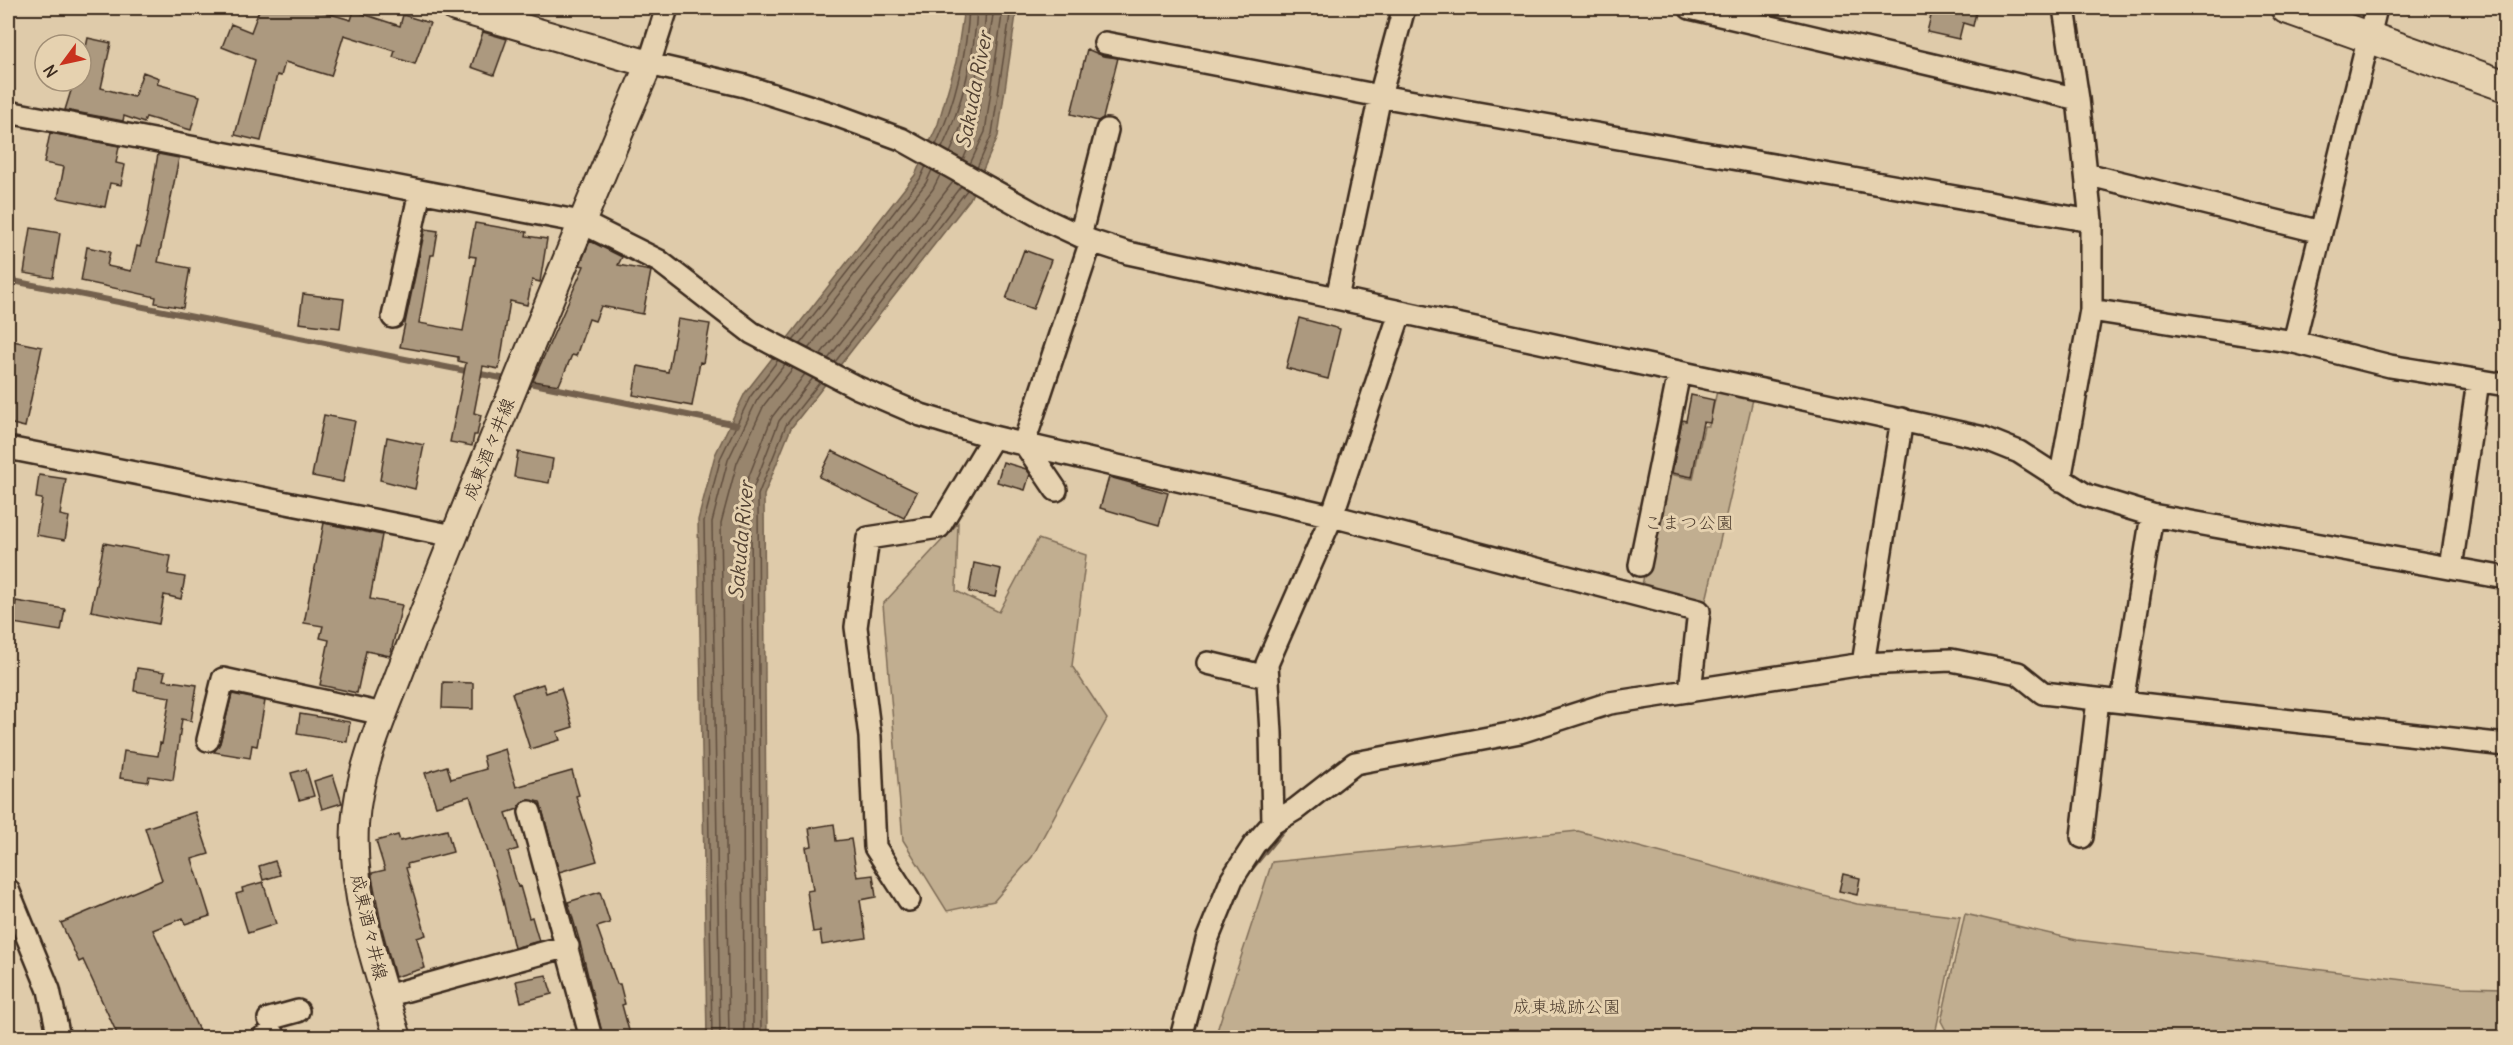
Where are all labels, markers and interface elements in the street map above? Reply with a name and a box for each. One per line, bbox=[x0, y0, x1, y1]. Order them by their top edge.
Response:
water label: Sakuda River bbox=[950, 27, 998, 150]
north arrow bbox=[33, 33, 93, 93]
text: N bbox=[39, 61, 62, 81]
street label: 成東酒々井線 bbox=[458, 394, 519, 503]
water label: Sakuda River bbox=[723, 477, 758, 600]
park label: こまつ公園 bbox=[1644, 511, 1734, 534]
street label: 成東酒々井線 bbox=[346, 872, 393, 982]
park label: 成東城跡公園 bbox=[1513, 995, 1621, 1018]

